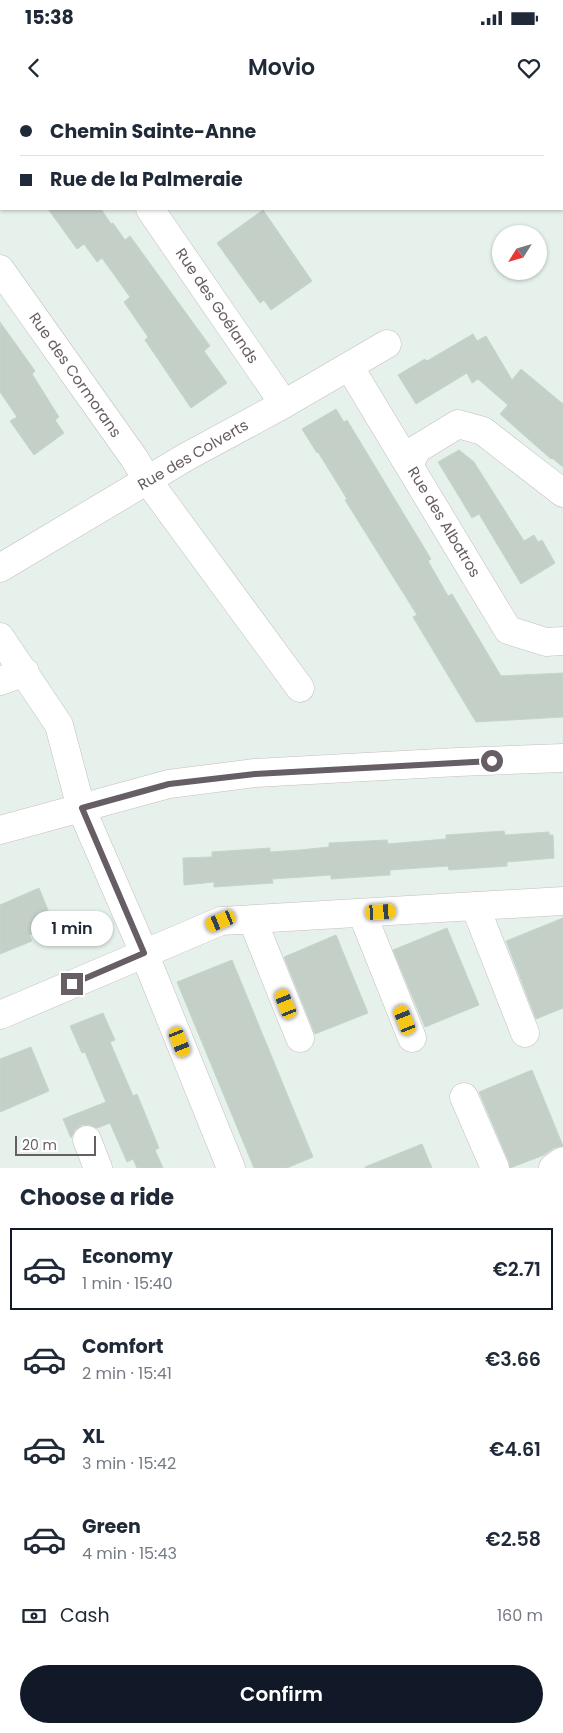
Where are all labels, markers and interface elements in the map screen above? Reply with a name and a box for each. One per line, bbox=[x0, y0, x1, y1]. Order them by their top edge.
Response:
text: 15:38 bbox=[25, 4, 74, 31]
text: Movio bbox=[248, 52, 315, 83]
icon: back bbox=[20, 54, 48, 82]
icon: heart bbox=[515, 54, 543, 82]
text: Chemin Sainte-Anne bbox=[50, 118, 256, 145]
text: Rue de la Palmeraie bbox=[50, 166, 243, 193]
north arrow bbox=[492, 225, 548, 280]
map controls bbox=[492, 225, 547, 280]
street label: Rue des Goélands bbox=[171, 244, 264, 368]
street label: Rue des Cormorans bbox=[24, 308, 127, 442]
street label: Rue des Colverts bbox=[133, 414, 252, 495]
street label: Rue des Albatros bbox=[403, 462, 486, 581]
route start bbox=[481, 750, 503, 772]
car bbox=[365, 904, 396, 920]
car bbox=[204, 908, 237, 934]
callout: 1 min bbox=[31, 912, 113, 946]
text: 1 min bbox=[51, 917, 93, 940]
route end bbox=[61, 973, 83, 995]
car bbox=[273, 987, 298, 1021]
car bbox=[392, 1003, 417, 1037]
car bbox=[167, 1025, 192, 1059]
scale bar bbox=[15, 1133, 96, 1156]
text: 20 m bbox=[22, 1135, 57, 1155]
text: Choose a ride bbox=[20, 1182, 174, 1213]
text: Economy bbox=[82, 1243, 173, 1270]
icon: car bbox=[22, 1247, 67, 1292]
text: €2.71 bbox=[493, 1256, 541, 1283]
text: 1 min · 15:40 bbox=[82, 1272, 173, 1295]
text: Comfort bbox=[82, 1333, 164, 1360]
icon: car bbox=[22, 1337, 67, 1382]
text: €3.66 bbox=[485, 1346, 541, 1373]
text: 2 min · 15:41 bbox=[82, 1362, 172, 1385]
text: XL bbox=[82, 1423, 105, 1450]
icon: car bbox=[22, 1427, 67, 1472]
text: €4.61 bbox=[489, 1436, 541, 1463]
text: 3 min · 15:42 bbox=[82, 1452, 176, 1475]
text: Green bbox=[82, 1513, 141, 1540]
icon: car bbox=[22, 1517, 67, 1562]
text: €2.58 bbox=[486, 1526, 541, 1553]
text: 4 min · 15:43 bbox=[82, 1542, 177, 1565]
icon: cash bbox=[20, 1602, 48, 1630]
text: Cash bbox=[60, 1602, 110, 1629]
text: 160 m bbox=[497, 1604, 543, 1627]
button: Confirm bbox=[20, 1665, 543, 1723]

